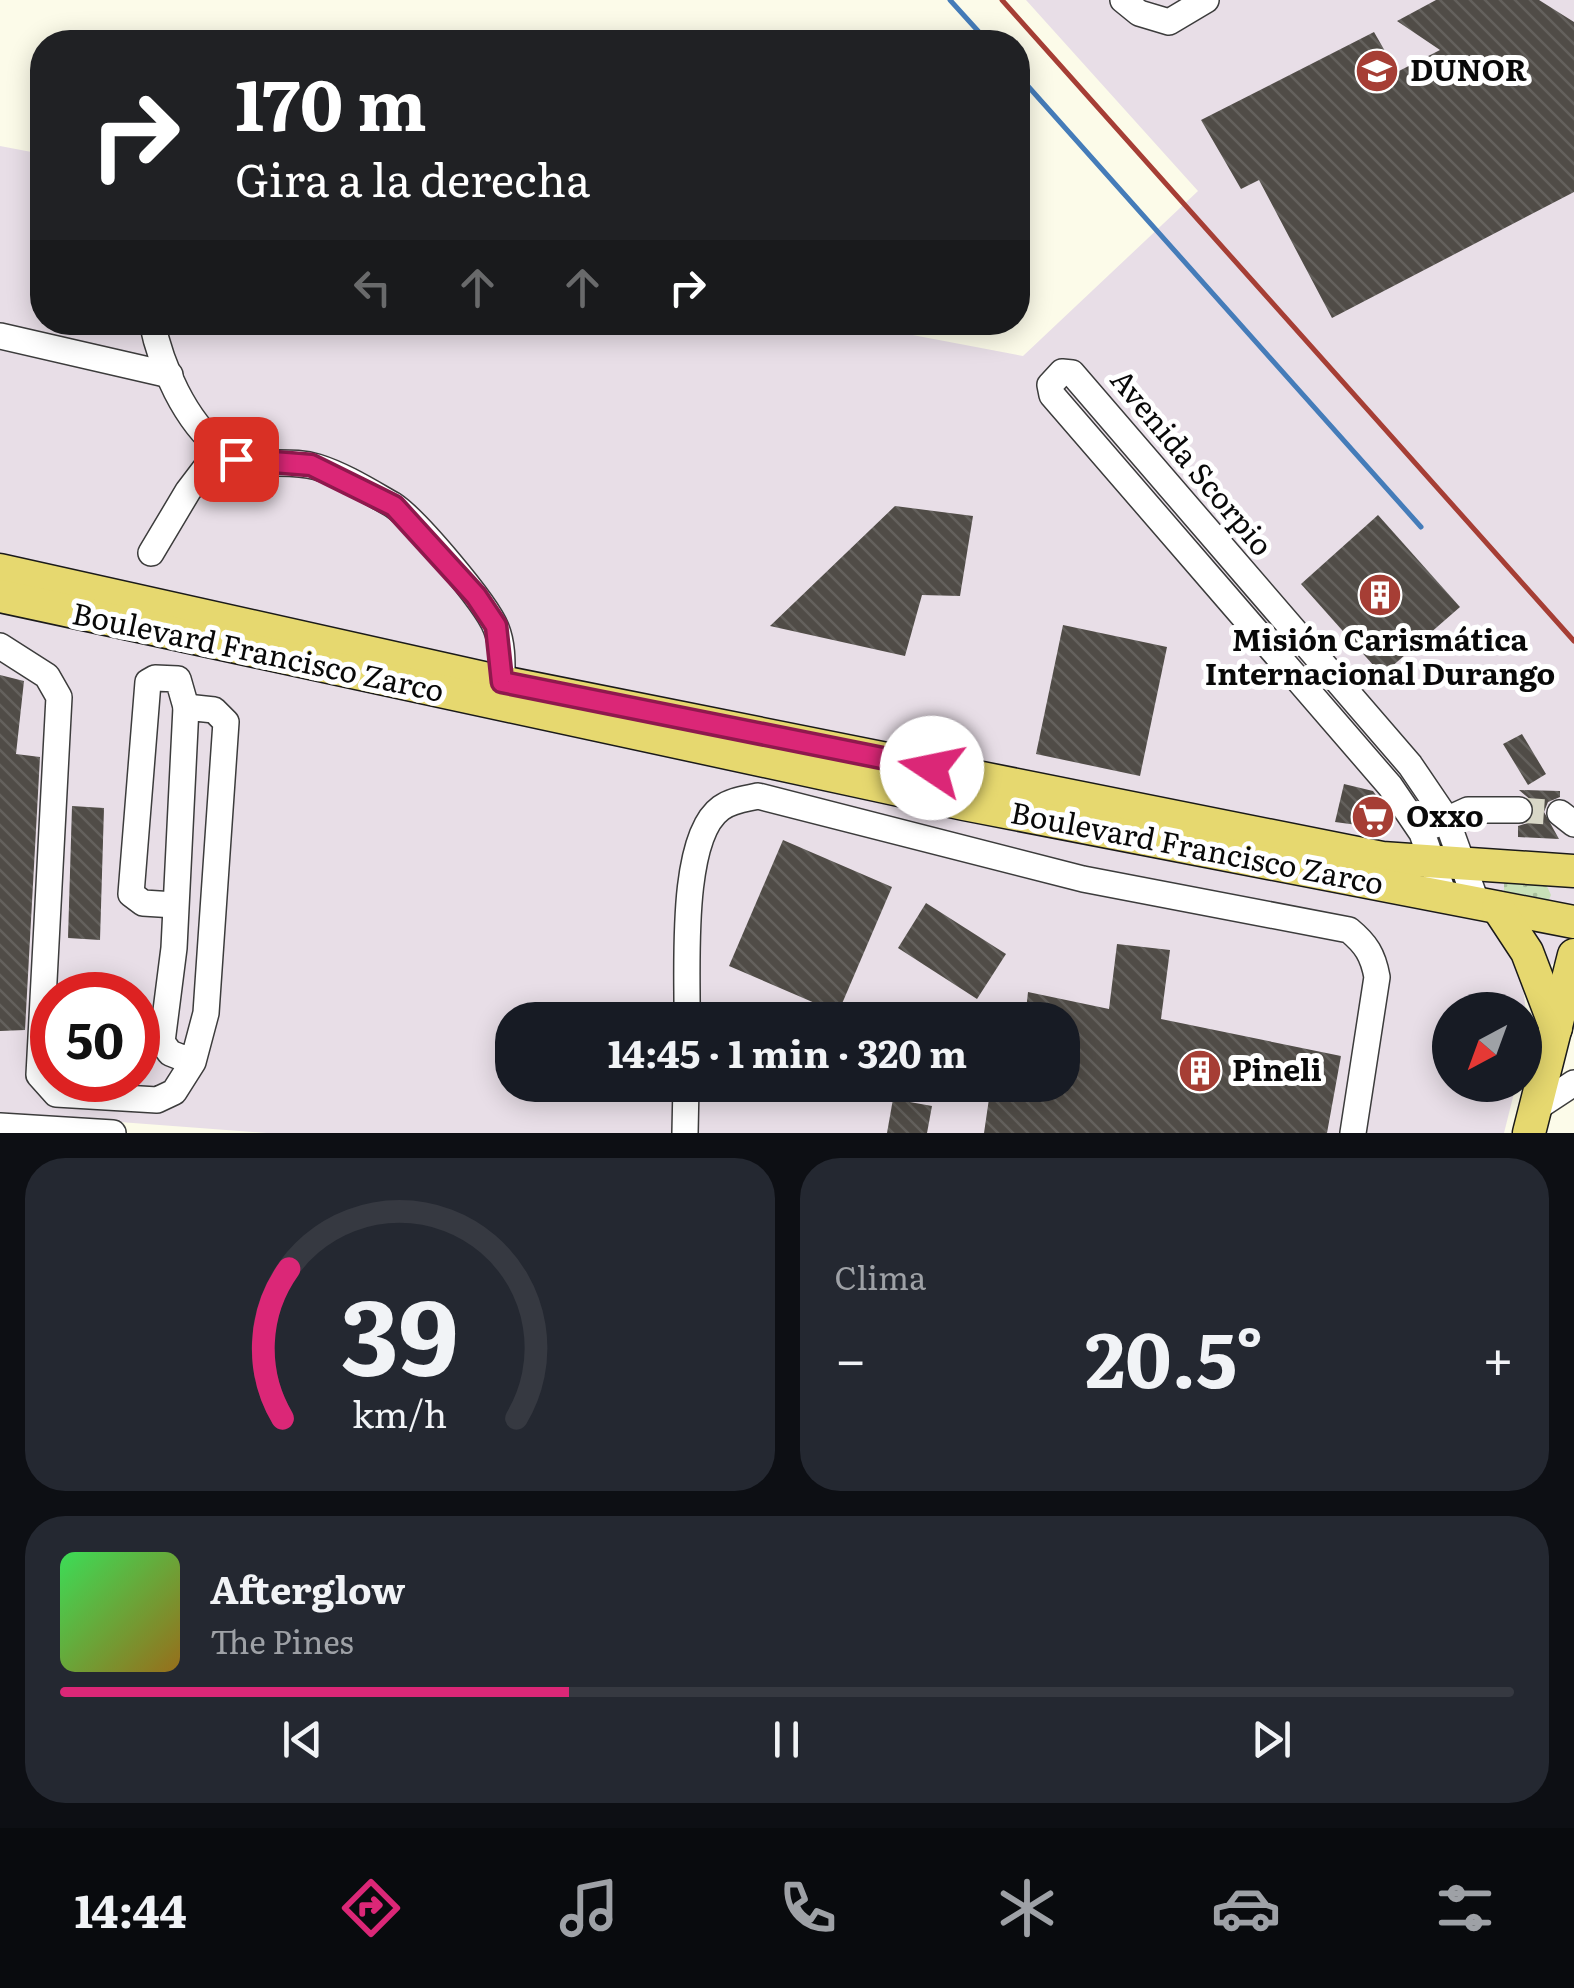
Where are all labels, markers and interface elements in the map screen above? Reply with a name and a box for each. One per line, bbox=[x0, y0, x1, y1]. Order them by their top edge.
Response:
place label: DUNOR bbox=[1410, 46, 1527, 90]
school or university icon: DUNOR bbox=[1354, 48, 1400, 94]
text: 170 m bbox=[235, 49, 427, 153]
icon: right bbox=[70, 70, 200, 200]
text: Gira a la derecha bbox=[235, 144, 590, 211]
icon: left bbox=[345, 260, 400, 315]
icon: ahead bbox=[450, 260, 505, 315]
icon: ahead bbox=[555, 260, 610, 315]
icon: right bbox=[660, 260, 715, 315]
street label: Avenida Scorpio bbox=[1102, 358, 1285, 564]
pin bbox=[194, 417, 279, 502]
icon: arrive bbox=[209, 432, 264, 487]
building icon: Misión Carismática Internacional Durango bbox=[1357, 572, 1403, 618]
street label: Boulevard Francisco Zarco bbox=[69, 589, 449, 711]
place label: Misión Carismática Internacional Durango bbox=[1205, 616, 1555, 694]
position arrow bbox=[880, 716, 984, 820]
street label: Boulevard Francisco Zarco bbox=[1007, 788, 1388, 904]
place label: Oxxo bbox=[1406, 792, 1484, 836]
supermarket icon: Oxxo bbox=[1350, 794, 1396, 840]
speed limit sign: 50 bbox=[30, 972, 160, 1102]
north arrow bbox=[1432, 992, 1542, 1102]
map controls bbox=[1432, 992, 1542, 1102]
text: 14:45 · 1 min · 320 m bbox=[608, 1023, 967, 1080]
place label: Pineli bbox=[1232, 1046, 1322, 1090]
building icon: Pineli bbox=[1177, 1048, 1223, 1094]
text: Clima bbox=[835, 1252, 926, 1300]
text: 39 bbox=[341, 1254, 459, 1408]
text: 20.5° bbox=[1085, 1300, 1263, 1411]
text: − bbox=[835, 1315, 867, 1397]
text: + bbox=[1482, 1315, 1514, 1397]
text: km/h bbox=[352, 1386, 447, 1439]
text: Afterglow bbox=[210, 1559, 405, 1616]
text: The Pines bbox=[210, 1616, 354, 1664]
icon: previous bbox=[275, 1712, 330, 1767]
icon: pause bbox=[759, 1712, 814, 1767]
icon: next bbox=[1244, 1712, 1299, 1767]
icon: directions bbox=[336, 1873, 406, 1943]
icon: music bbox=[554, 1873, 624, 1943]
icon: phone bbox=[773, 1873, 843, 1943]
icon: climate bbox=[992, 1873, 1062, 1943]
icon: car bbox=[1211, 1873, 1281, 1943]
icon: filters bbox=[1430, 1873, 1500, 1943]
text: 14:44 bbox=[74, 1875, 187, 1942]

